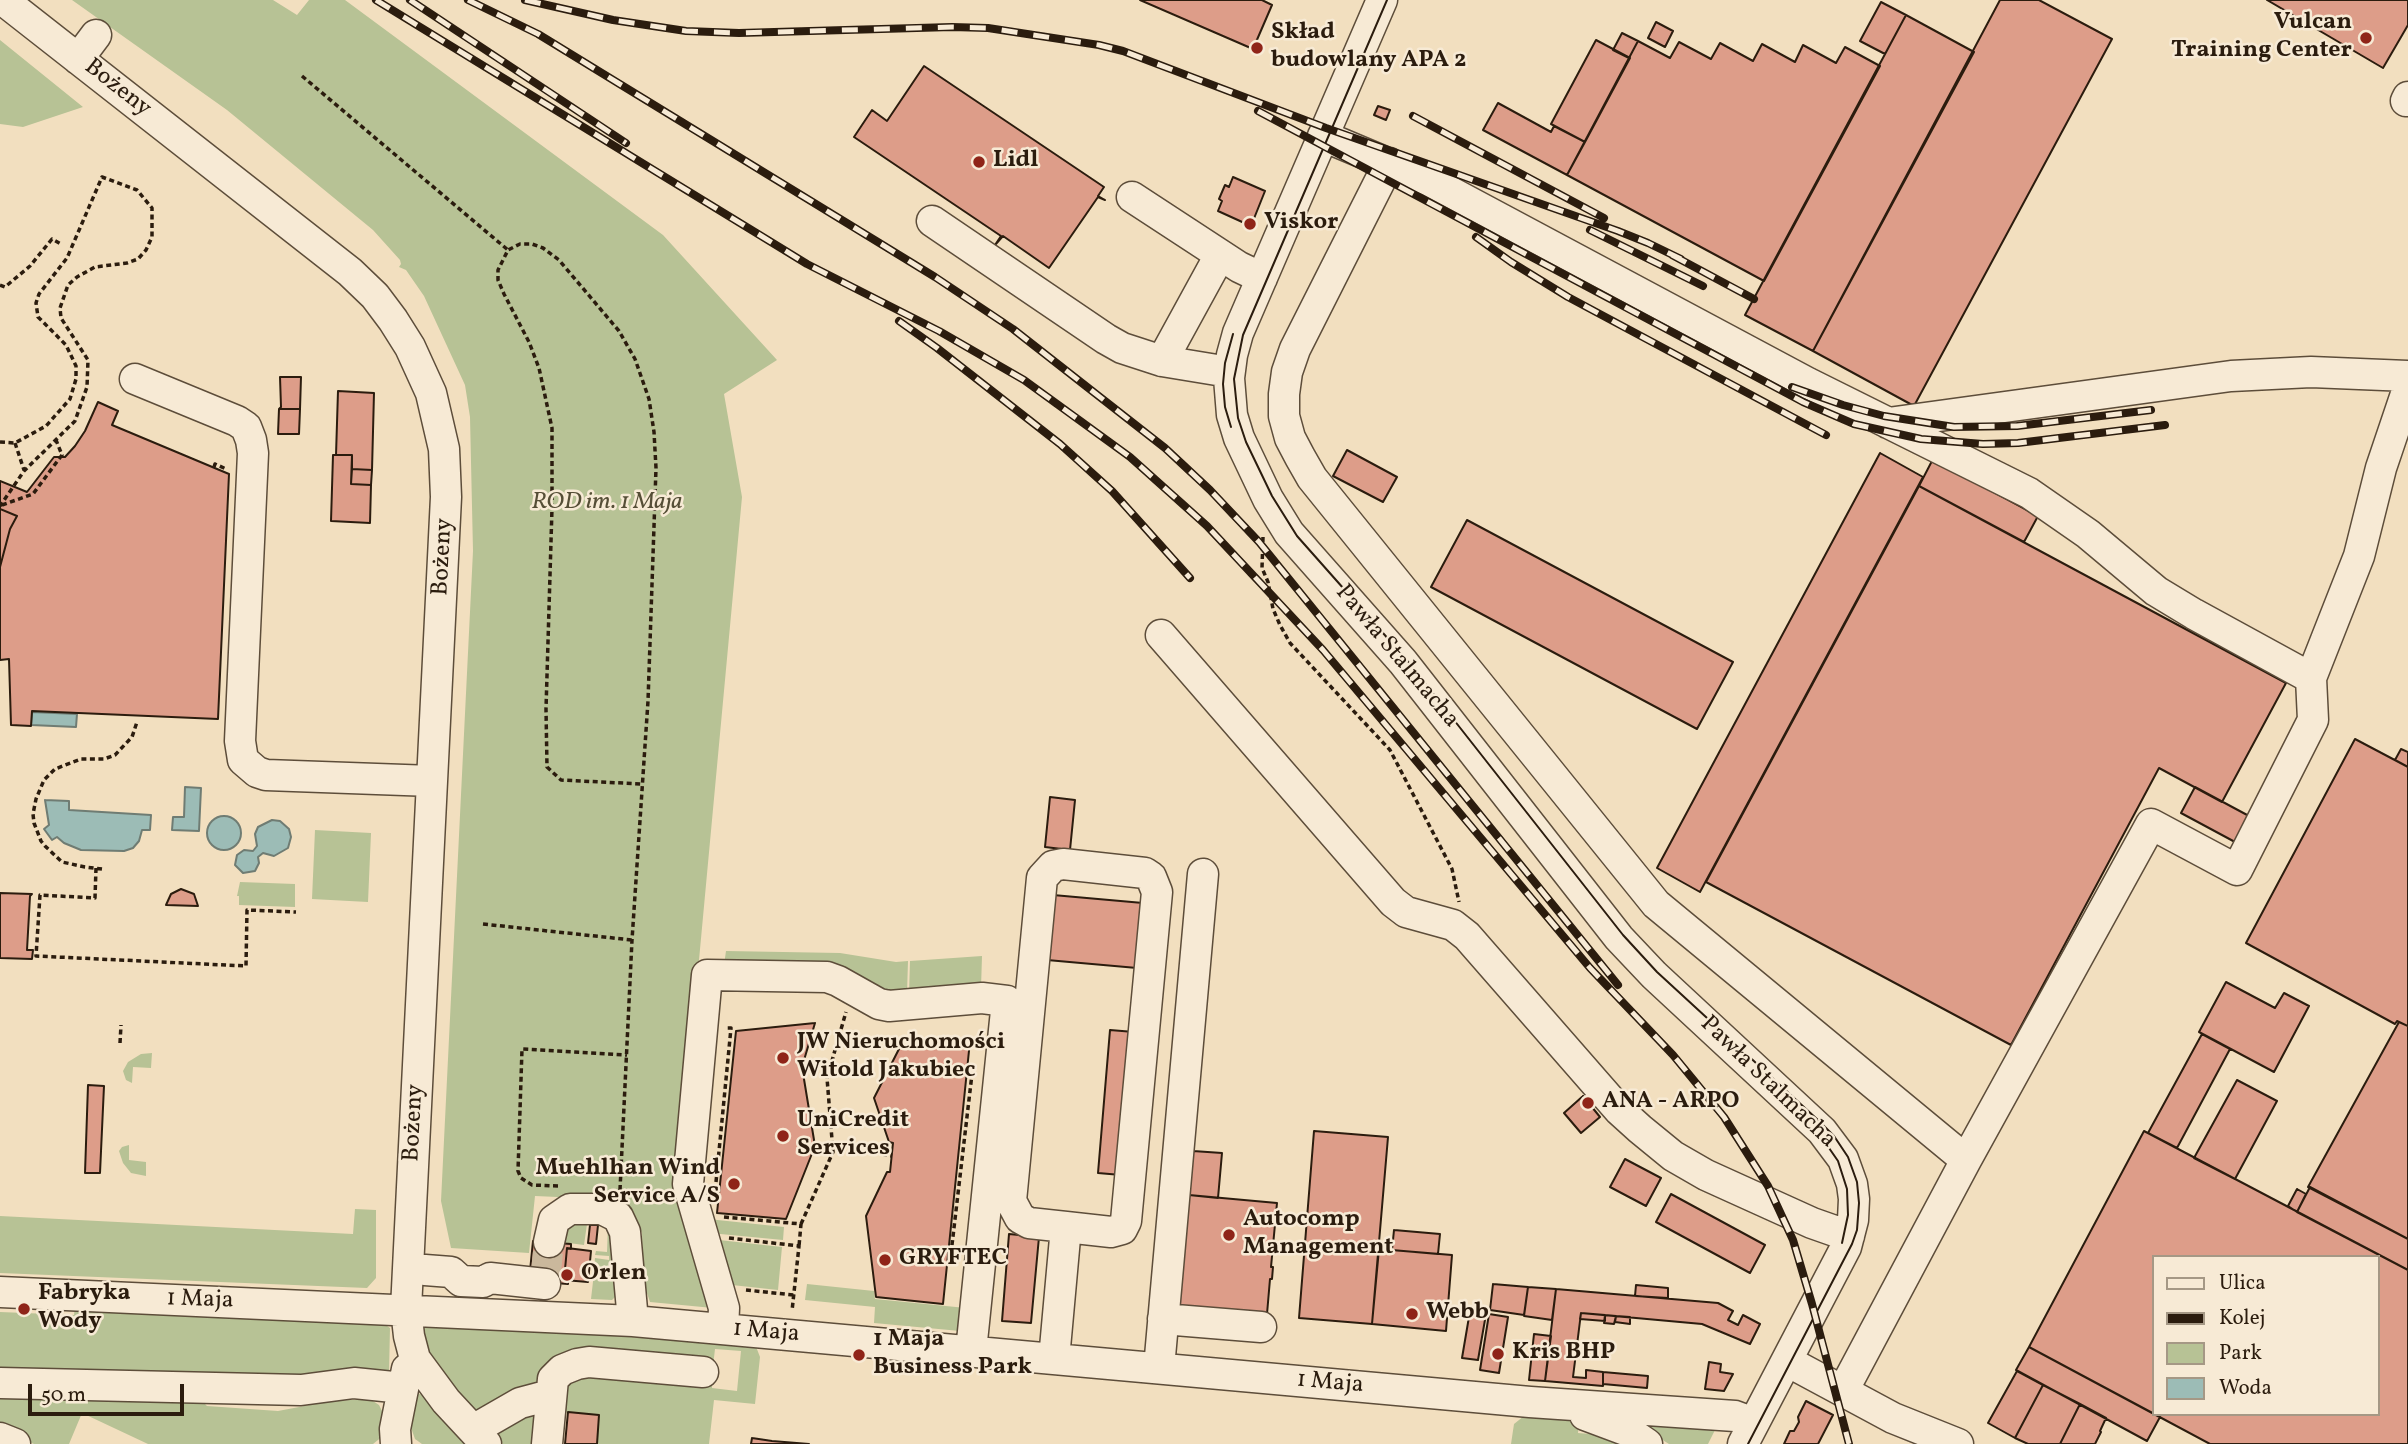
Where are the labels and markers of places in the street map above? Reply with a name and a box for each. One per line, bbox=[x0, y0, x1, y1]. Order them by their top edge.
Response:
place label: Vulcan Training Center bbox=[2171, 10, 2352, 66]
place label: Skład budowlany APA 2 bbox=[1271, 20, 1466, 76]
marker: Vulcan Training Center bbox=[2358, 30, 2374, 46]
marker: Skład budowlany APA 2 bbox=[1249, 40, 1265, 56]
place label: Lidl bbox=[993, 148, 1038, 176]
marker: Lidl bbox=[971, 154, 987, 170]
place label: Viskor bbox=[1264, 210, 1338, 238]
marker: Viskor bbox=[1242, 216, 1258, 232]
place label: JW Nieruchomości Witold Jakubiec bbox=[797, 1030, 1005, 1086]
marker: JW Nieruchomości Witold Jakubiec bbox=[775, 1050, 791, 1066]
place label: ANA - ARPO bbox=[1602, 1089, 1740, 1117]
marker: ANA - ARPO bbox=[1580, 1095, 1596, 1111]
place label: UniCredit Services bbox=[797, 1108, 909, 1164]
marker: UniCredit Services bbox=[775, 1128, 791, 1144]
place label: Muehlhan Wind Service A/S bbox=[536, 1156, 720, 1212]
marker: Muehlhan Wind Service A/S bbox=[726, 1176, 742, 1192]
place label: Autocomp Management bbox=[1243, 1207, 1393, 1263]
marker: Autocomp Management bbox=[1221, 1227, 1237, 1243]
place label: GRYFTEC bbox=[899, 1246, 1007, 1274]
marker: GRYFTEC bbox=[877, 1252, 893, 1268]
place label: Orlen bbox=[581, 1261, 647, 1289]
marker: Orlen bbox=[559, 1267, 575, 1283]
place label: Fabryka Wody bbox=[38, 1281, 131, 1337]
place label: Webb bbox=[1426, 1300, 1489, 1328]
marker: Fabryka Wody bbox=[16, 1301, 32, 1317]
marker: Webb bbox=[1404, 1306, 1420, 1322]
place label: 1 Maja Business Park bbox=[873, 1327, 1032, 1383]
place label: Kris BHP bbox=[1512, 1340, 1615, 1368]
marker: Kris BHP bbox=[1490, 1346, 1506, 1362]
marker: 1 Maja Business Park bbox=[851, 1347, 867, 1363]

